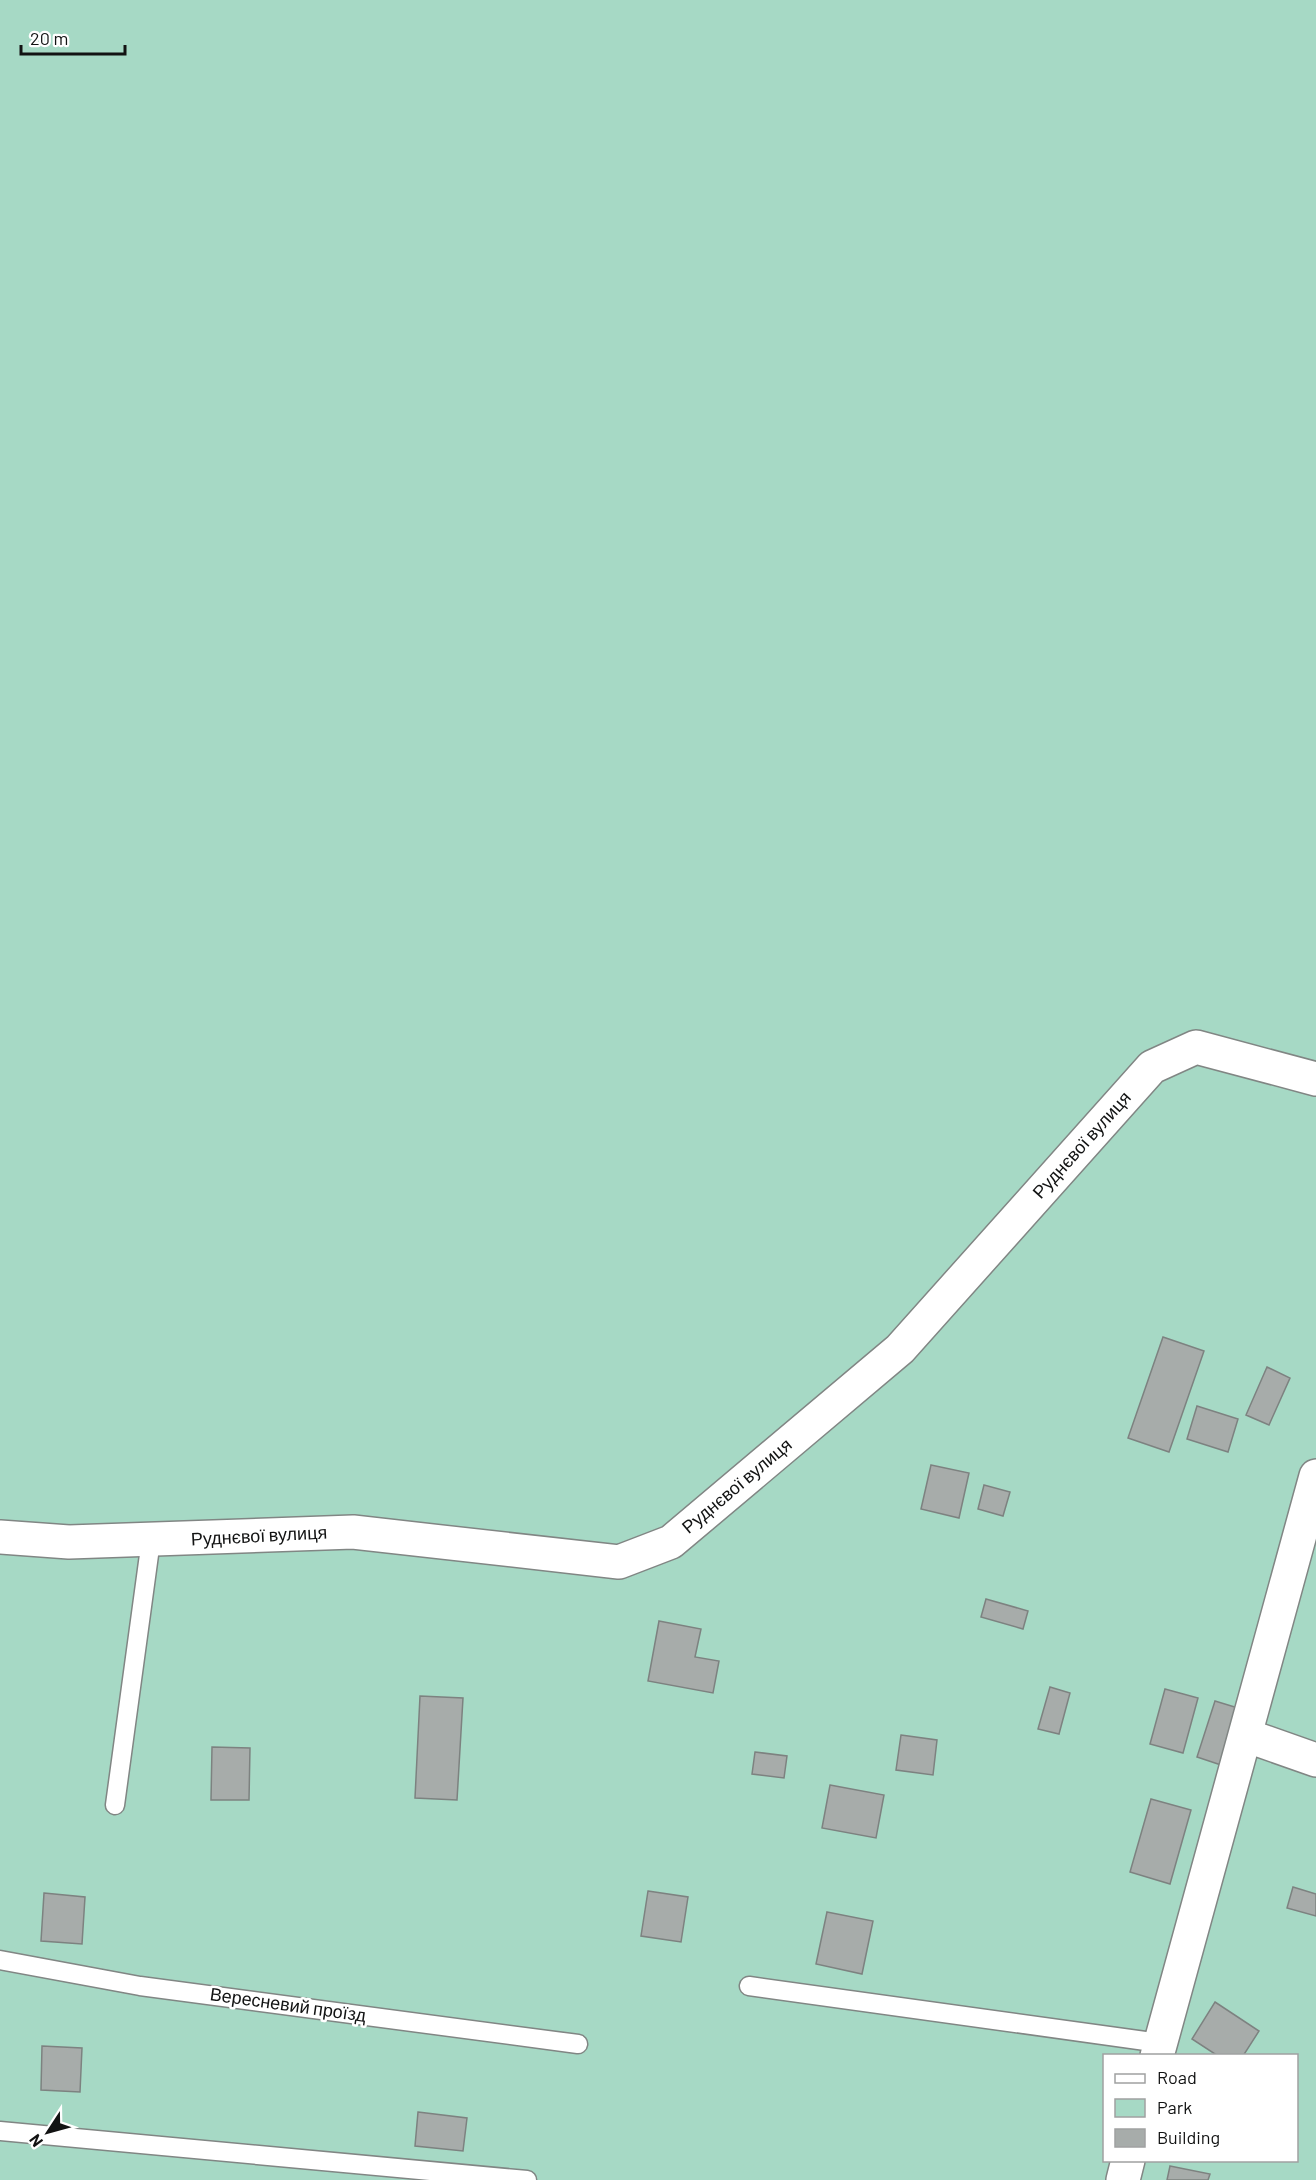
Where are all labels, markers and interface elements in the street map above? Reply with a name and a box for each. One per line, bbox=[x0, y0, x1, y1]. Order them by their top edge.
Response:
scale bar bbox=[21, 18, 124, 56]
text: 20 m bbox=[30, 27, 68, 49]
street label: Руднєвої вулиця bbox=[1027, 1086, 1135, 1202]
street label: Руднєвої вулиця bbox=[677, 1433, 796, 1538]
street label: Руднєвої вулиця bbox=[190, 1520, 328, 1550]
street label: Вересневий проїзд bbox=[209, 1982, 368, 2026]
legend bbox=[1103, 2054, 1298, 2162]
text: Road bbox=[1157, 2066, 1197, 2088]
text: Park bbox=[1157, 2096, 1192, 2118]
north arrow bbox=[18, 2102, 78, 2162]
text: Building bbox=[1157, 2126, 1220, 2148]
text: N bbox=[25, 2131, 46, 2151]

